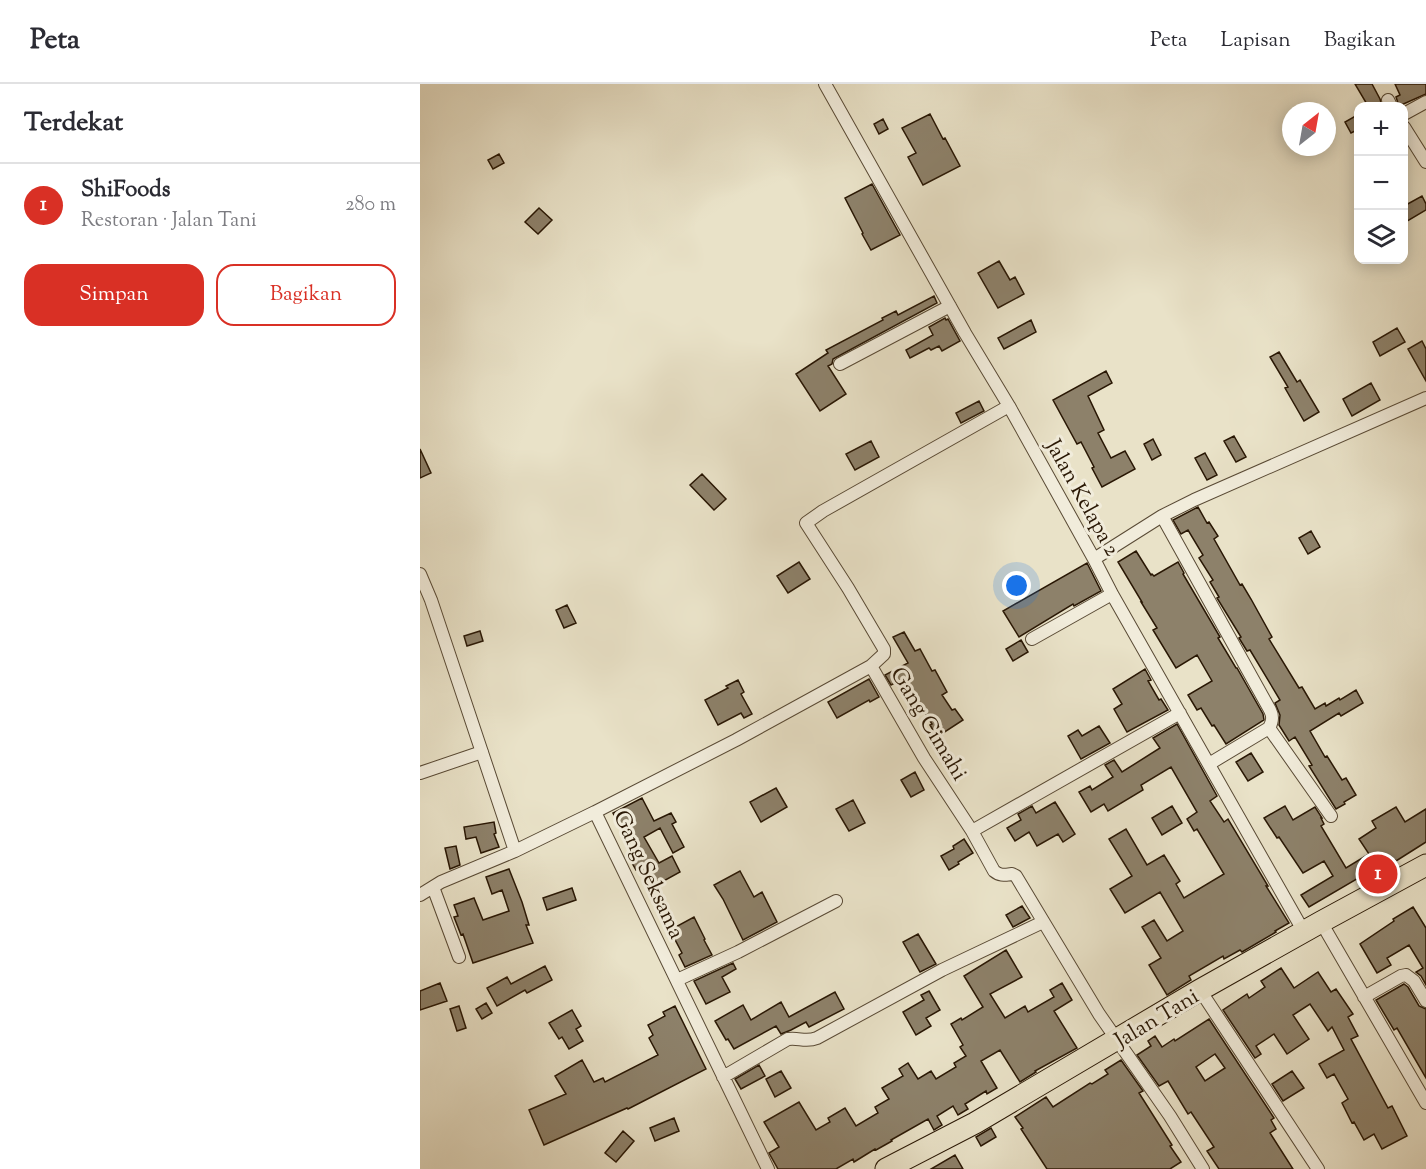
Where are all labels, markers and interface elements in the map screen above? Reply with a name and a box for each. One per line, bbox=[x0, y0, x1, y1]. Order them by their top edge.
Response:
text: Peta bbox=[30, 21, 80, 61]
text: Peta bbox=[1150, 26, 1188, 56]
text: Lapisan bbox=[1221, 26, 1291, 56]
text: Bagikan bbox=[1324, 26, 1396, 56]
north arrow bbox=[1282, 102, 1336, 156]
map controls bbox=[1354, 102, 1408, 264]
button: + bbox=[1354, 102, 1408, 156]
text: Terdekat bbox=[24, 105, 123, 142]
button: − bbox=[1354, 156, 1408, 210]
text: ShiFoods bbox=[81, 175, 170, 207]
text: 1 bbox=[40, 191, 47, 220]
text: 280 m bbox=[345, 191, 396, 220]
text: Restoran · Jalan Tani bbox=[81, 207, 257, 236]
button: layers bbox=[1354, 210, 1408, 264]
button: Simpan bbox=[24, 264, 204, 326]
button: Bagikan bbox=[216, 264, 396, 326]
street label: Jalan Kelapa 2 bbox=[1036, 433, 1127, 563]
your location bbox=[1002, 571, 1031, 600]
street label: Gang Cimahi bbox=[881, 662, 974, 787]
street label: Gang Seksama bbox=[603, 806, 691, 945]
pin: 1 bbox=[1358, 852, 1398, 896]
street label: Jalan Tani bbox=[1108, 982, 1206, 1058]

